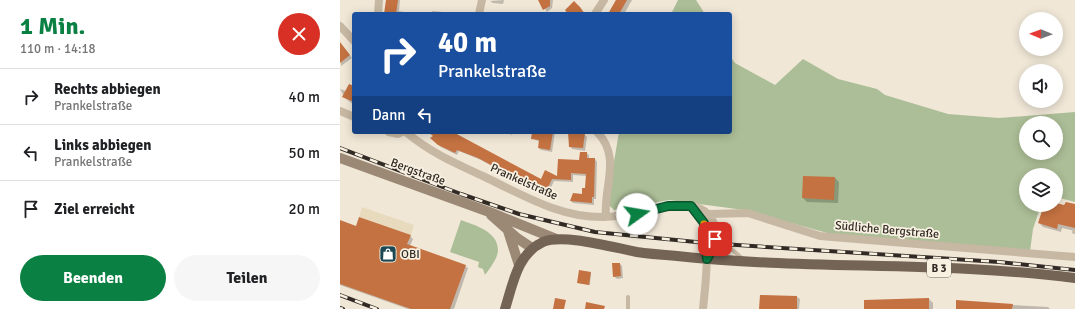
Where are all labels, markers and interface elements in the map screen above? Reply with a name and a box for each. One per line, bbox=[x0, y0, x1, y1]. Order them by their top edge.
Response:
text: 1 Min. bbox=[20, 11, 85, 41]
north arrow bbox=[1019, 12, 1063, 56]
map controls bbox=[1019, 12, 1063, 212]
button: close bbox=[278, 13, 320, 55]
text: 40 m bbox=[438, 26, 497, 60]
icon: right bbox=[372, 28, 424, 80]
text: 110 m · 14:18 bbox=[20, 41, 96, 57]
text: Prankelstraße bbox=[438, 60, 546, 82]
button: sound bbox=[1019, 64, 1063, 108]
text: Rechts abbiegen bbox=[54, 80, 161, 98]
icon: right bbox=[20, 86, 42, 108]
text: 40 m bbox=[289, 88, 320, 106]
text: Prankelstraße bbox=[54, 98, 132, 114]
icon: left bbox=[414, 104, 436, 126]
text: Dann bbox=[372, 106, 406, 124]
button: search bbox=[1019, 116, 1063, 160]
text: Links abbiegen bbox=[54, 136, 151, 154]
icon: left bbox=[20, 142, 42, 164]
text: 50 m bbox=[289, 144, 320, 162]
text: Prankelstraße bbox=[54, 154, 132, 170]
street label: Bergstraße bbox=[389, 155, 447, 189]
street label: Prankelstraße bbox=[488, 160, 560, 204]
button: layers bbox=[1019, 168, 1063, 212]
position arrow bbox=[616, 193, 658, 235]
icon: arrive bbox=[20, 198, 42, 220]
text: Ziel erreicht bbox=[54, 200, 135, 218]
text: 20 m bbox=[289, 200, 320, 218]
street label: Südliche Bergstraße bbox=[834, 218, 940, 242]
pin bbox=[698, 222, 732, 256]
icon: arrive bbox=[704, 228, 726, 250]
shop icon: OBI bbox=[378, 244, 398, 264]
place label: OBI bbox=[401, 247, 420, 262]
button: Beenden bbox=[20, 255, 166, 301]
button: Teilen bbox=[174, 255, 320, 301]
road number: B 3 bbox=[927, 259, 951, 277]

